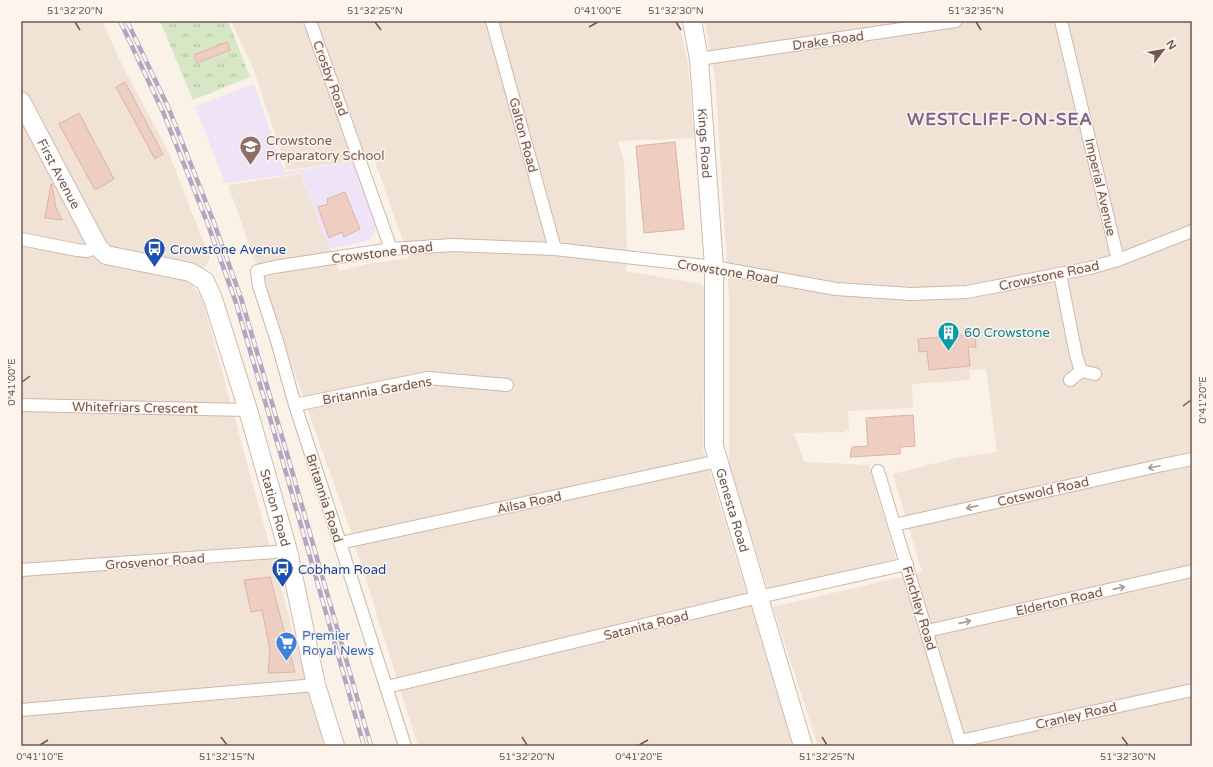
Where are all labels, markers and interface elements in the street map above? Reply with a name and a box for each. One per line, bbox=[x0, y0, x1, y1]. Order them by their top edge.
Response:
text: 51°32'20"N bbox=[47, 5, 103, 17]
text: 51°32'25"N bbox=[347, 5, 403, 17]
text: 0°41'00"E bbox=[574, 5, 622, 17]
text: 51°32'30"N bbox=[648, 5, 704, 17]
text: 51°32'35"N bbox=[948, 5, 1004, 17]
street label: Drake Road bbox=[791, 28, 865, 54]
north arrow bbox=[1143, 30, 1183, 70]
street label: Crosby Road bbox=[309, 38, 351, 118]
text: N bbox=[1163, 38, 1179, 52]
street label: Galton Road bbox=[505, 96, 541, 175]
street label: Kings Road bbox=[694, 108, 715, 179]
district label: WESTCLIFF-ON-SEA bbox=[907, 109, 1093, 130]
place label: Crowstone Preparatory School bbox=[266, 133, 384, 164]
school or university icon: Crowstone Preparatory School bbox=[238, 134, 264, 167]
street label: First Avenue bbox=[33, 136, 83, 212]
street label: Imperial Avenue bbox=[1081, 137, 1119, 238]
bus stop icon: Crowstone Avenue bbox=[142, 236, 168, 269]
street label: Crowstone Road bbox=[330, 239, 434, 267]
place label: Crowstone Avenue bbox=[170, 242, 286, 258]
street label: Crowstone Road bbox=[676, 256, 780, 288]
street label: Crowstone Road bbox=[998, 258, 1101, 294]
building icon: 60 Crowstone bbox=[935, 319, 961, 352]
place label: 60 Crowstone bbox=[964, 325, 1050, 341]
text: 0°41'00"E bbox=[6, 358, 18, 406]
street label: Britannia Gardens bbox=[321, 373, 433, 408]
text: 0°41'20"E bbox=[1197, 376, 1209, 424]
street label: Whitefriars Crescent bbox=[72, 399, 198, 417]
street label: Britannia Road bbox=[302, 452, 346, 544]
one-way arrow bbox=[1148, 463, 1161, 471]
street label: Genesta Road bbox=[712, 466, 752, 554]
street label: Station Road bbox=[256, 467, 293, 548]
street label: Cotswold Road bbox=[996, 474, 1091, 510]
street label: Ailsa Road bbox=[495, 488, 563, 518]
one-way arrow bbox=[966, 504, 979, 512]
street label: Grosvenor Road bbox=[105, 551, 205, 573]
bus stop icon: Cobham Road bbox=[270, 556, 296, 589]
place label: Cobham Road bbox=[298, 562, 386, 578]
street label: Finchley Road bbox=[899, 564, 939, 652]
one-way arrow bbox=[1112, 583, 1125, 591]
street label: Elderton Road bbox=[1014, 584, 1104, 620]
street label: Satanita Road bbox=[602, 608, 690, 644]
one-way arrow bbox=[958, 618, 971, 626]
place label: Premier Royal News bbox=[302, 628, 374, 659]
supermarket icon: Premier Royal News bbox=[274, 629, 300, 662]
street label: Cranley Road bbox=[1034, 699, 1118, 733]
text: 0°41'10"E bbox=[16, 751, 64, 763]
text: 51°32'15"N bbox=[199, 751, 255, 763]
text: 51°32'20"N bbox=[499, 751, 555, 763]
text: 0°41'20"E bbox=[615, 751, 663, 763]
text: 51°32'25"N bbox=[799, 751, 855, 763]
text: 51°32'30"N bbox=[1100, 751, 1156, 763]

